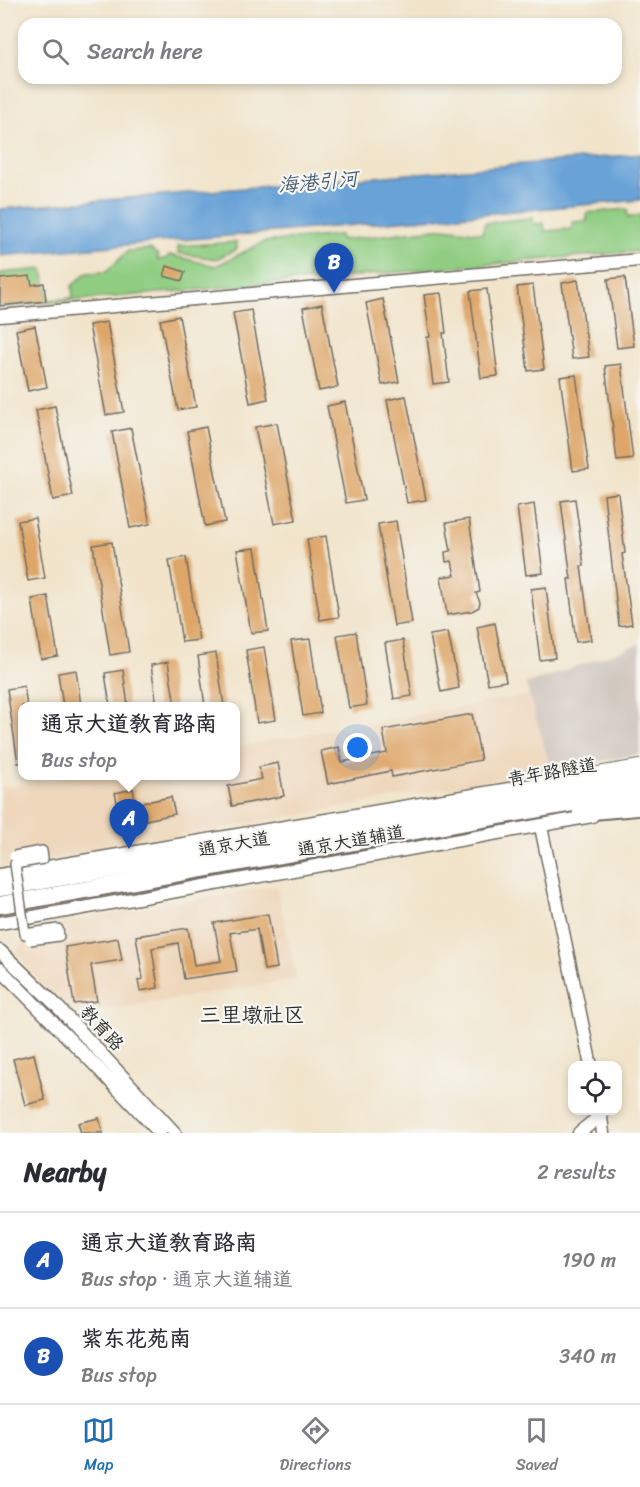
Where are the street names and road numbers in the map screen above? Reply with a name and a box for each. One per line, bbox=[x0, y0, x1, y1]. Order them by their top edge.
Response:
street label: 青年路隧道 bbox=[505, 748, 599, 796]
street label: 通京大道辅道 bbox=[295, 816, 407, 866]
street label: 通京大道 bbox=[196, 822, 272, 866]
street label: 教育路 bbox=[72, 997, 132, 1059]

